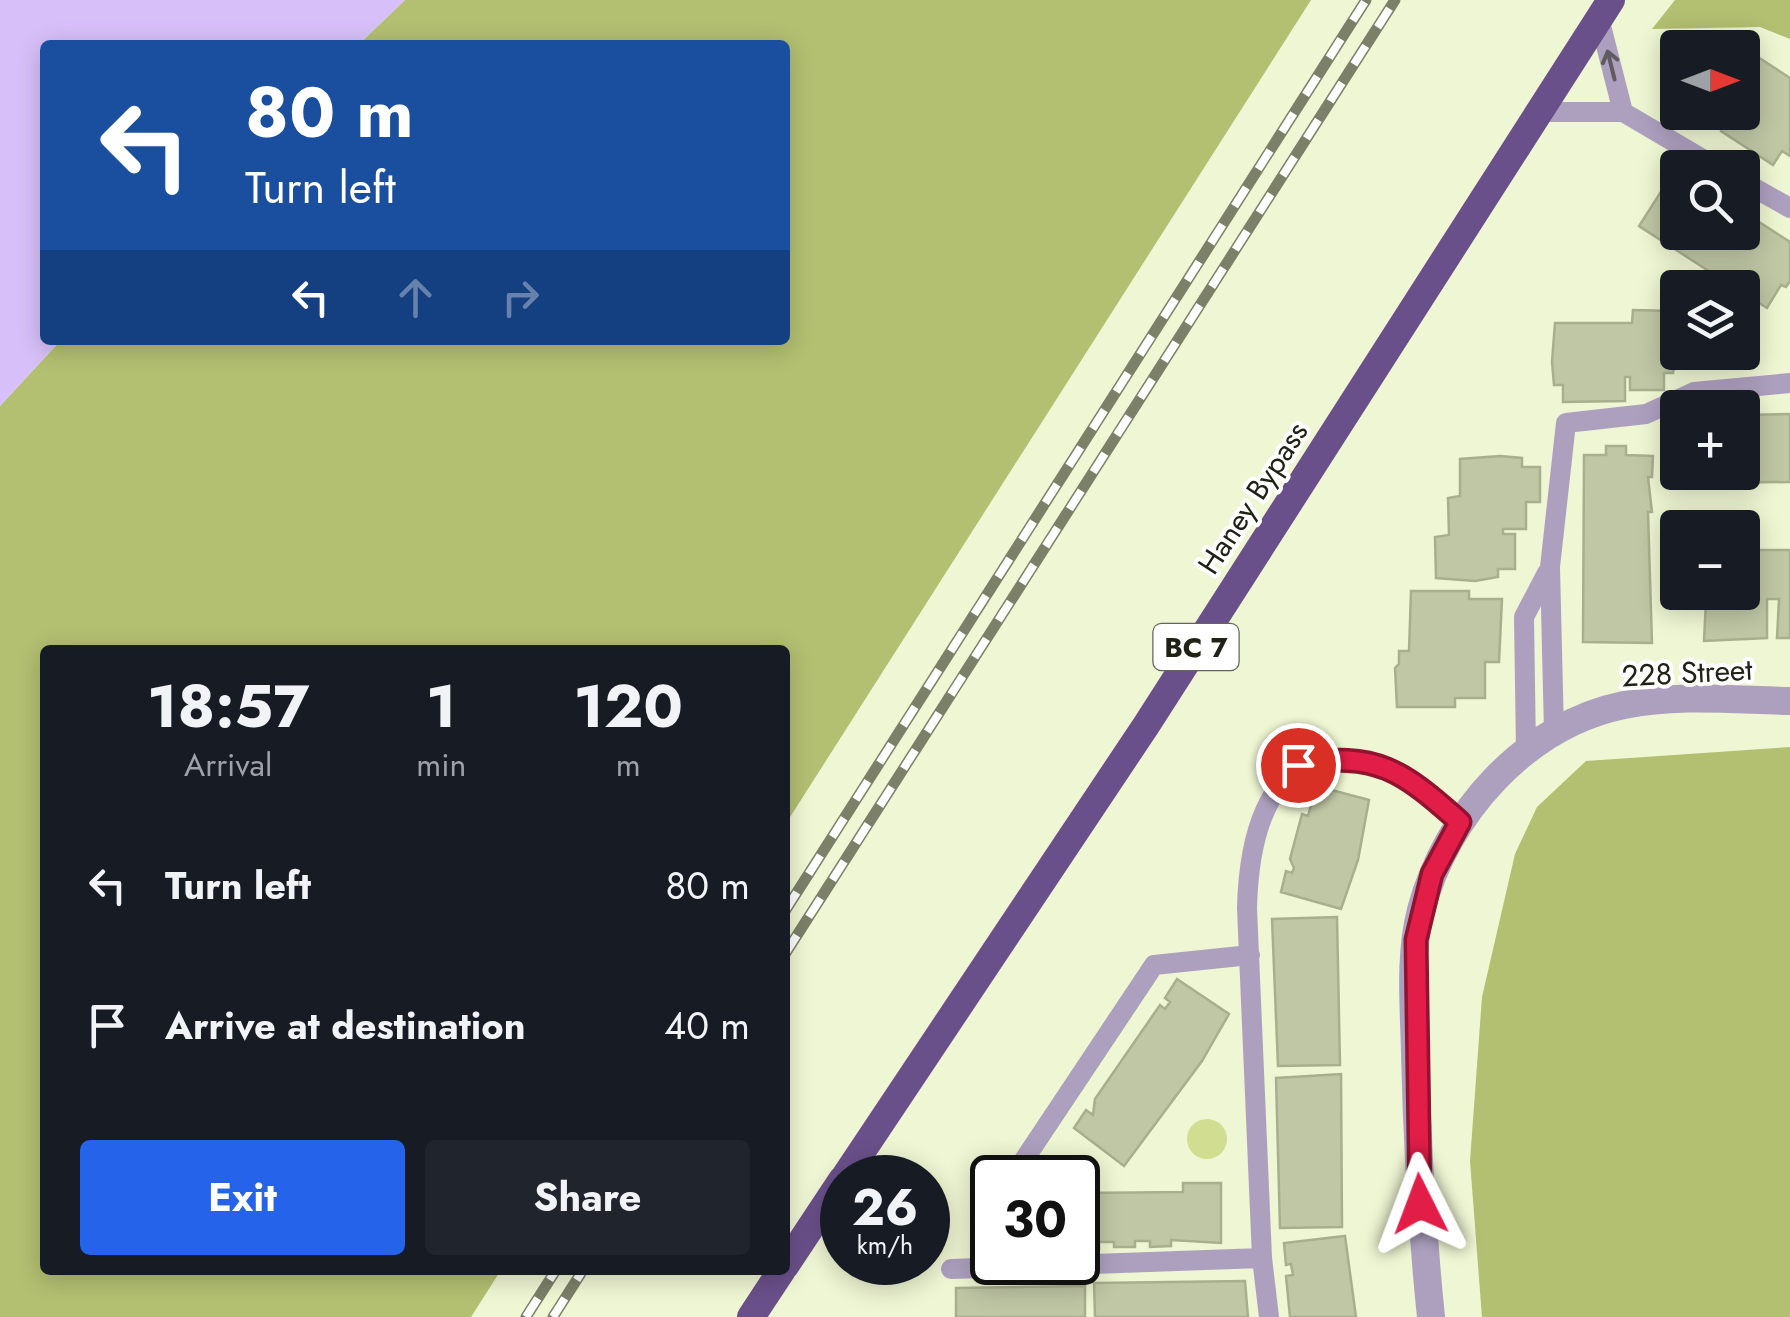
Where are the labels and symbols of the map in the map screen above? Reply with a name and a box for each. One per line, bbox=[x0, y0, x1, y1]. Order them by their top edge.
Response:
north arrow bbox=[1660, 30, 1760, 130]
one-way arrow bbox=[1600, 50, 1619, 81]
street label: Haney Bypass bbox=[1187, 413, 1318, 583]
road number: BC 7 bbox=[1154, 624, 1238, 670]
street label: 228 Street bbox=[1620, 648, 1754, 697]
pin bbox=[1256, 723, 1341, 808]
position arrow bbox=[1368, 1152, 1472, 1256]
speed limit sign: 30 bbox=[970, 1155, 1100, 1285]

